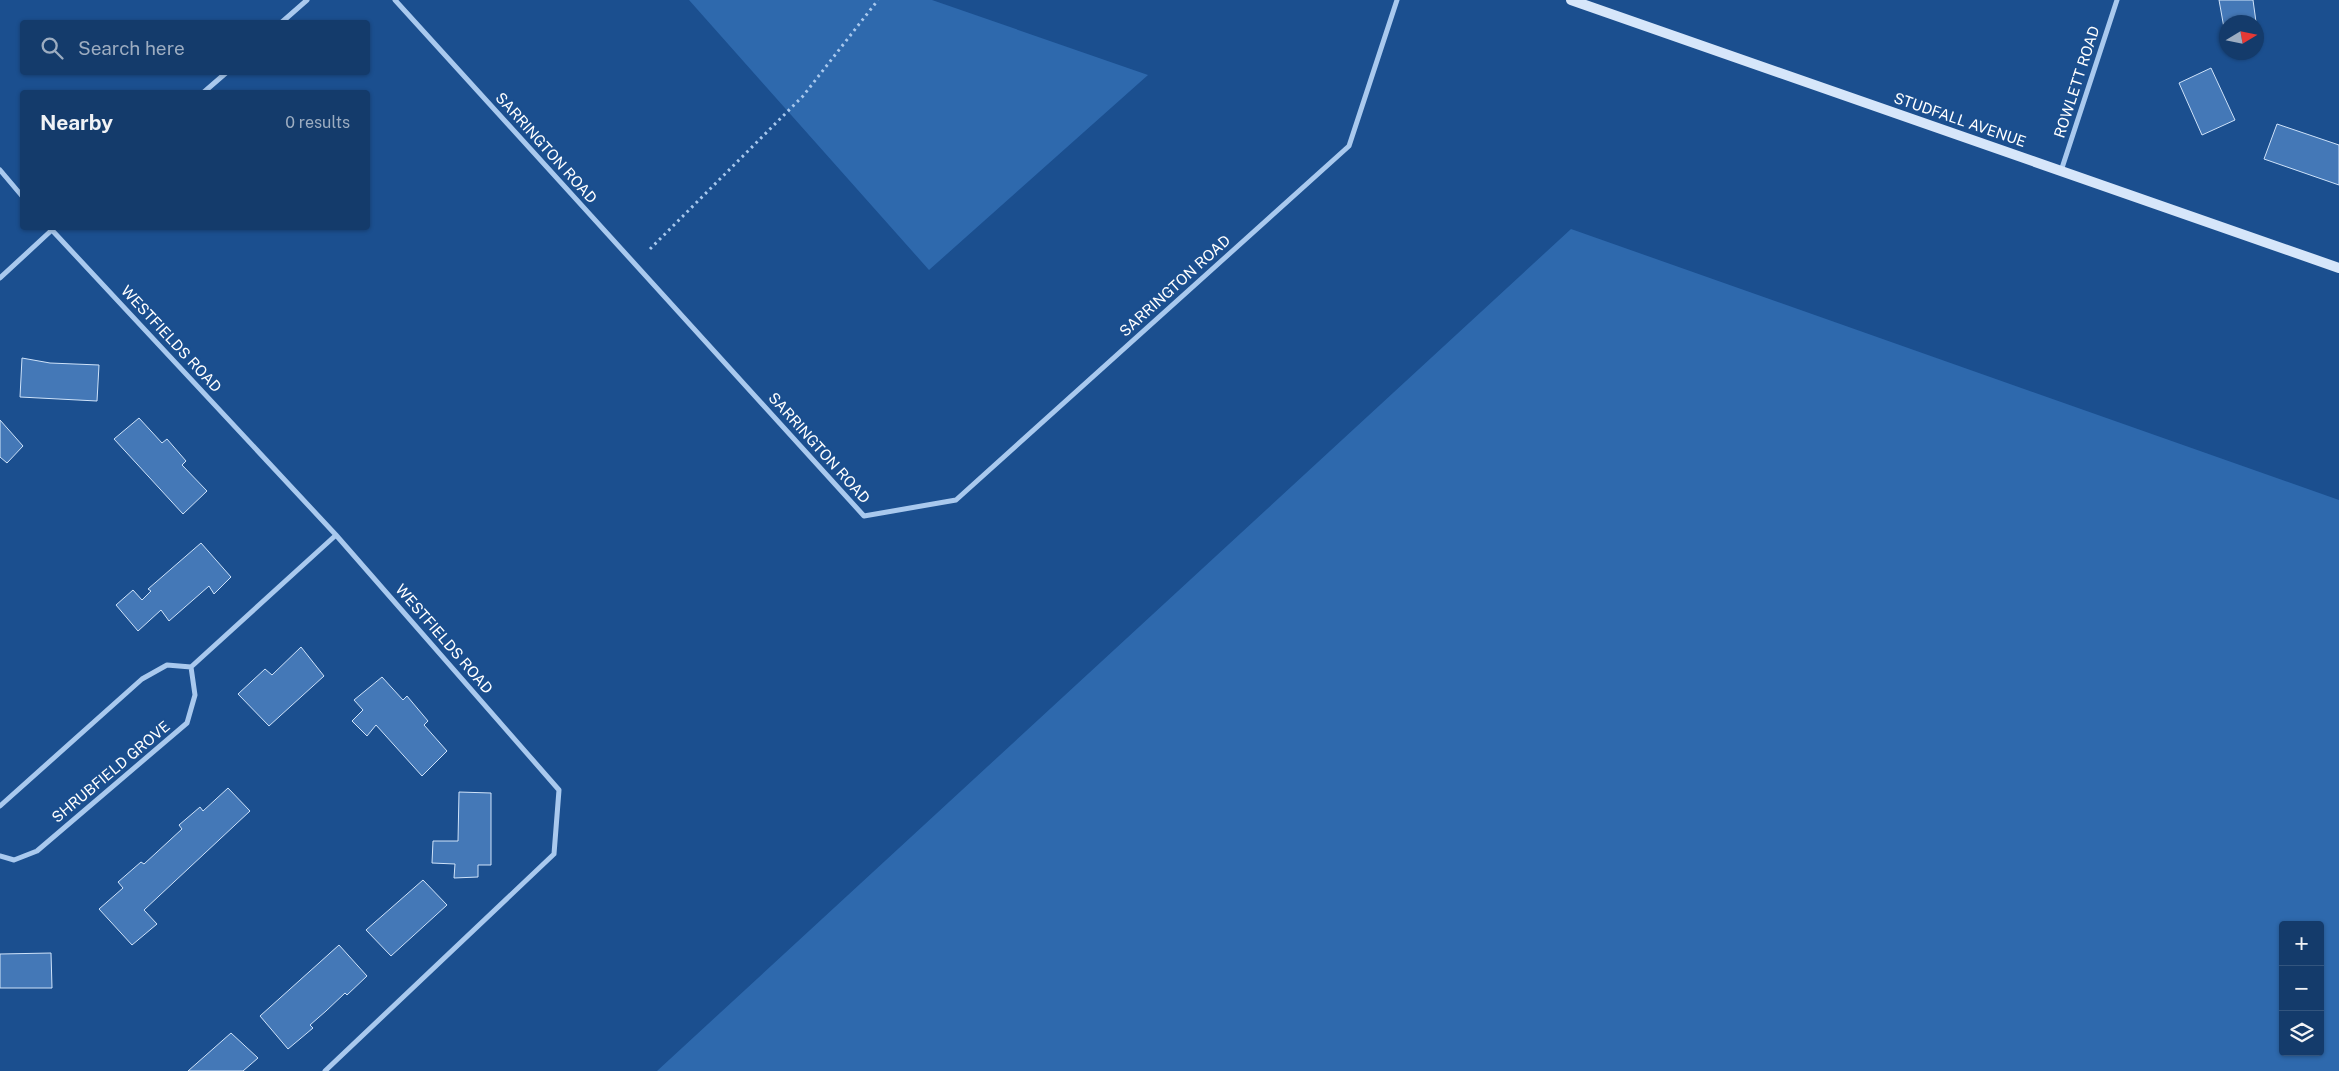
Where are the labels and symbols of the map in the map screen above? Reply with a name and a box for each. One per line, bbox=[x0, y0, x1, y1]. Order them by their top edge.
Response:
north arrow bbox=[2219, 15, 2264, 60]
street label: ROWLETT ROAD bbox=[2050, 24, 2103, 140]
street label: SARRINGTON ROAD bbox=[492, 89, 601, 206]
street label: STUDFALL AVENUE bbox=[1892, 89, 2028, 150]
street label: SARRINGTON ROAD bbox=[1116, 231, 1233, 340]
street label: WESTFIELDS ROAD bbox=[118, 282, 225, 395]
street label: SARRINGTON ROAD bbox=[765, 389, 874, 506]
street label: WESTFIELDS ROAD bbox=[392, 581, 496, 697]
street label: SHRUBFIELD GROVE bbox=[48, 717, 173, 826]

